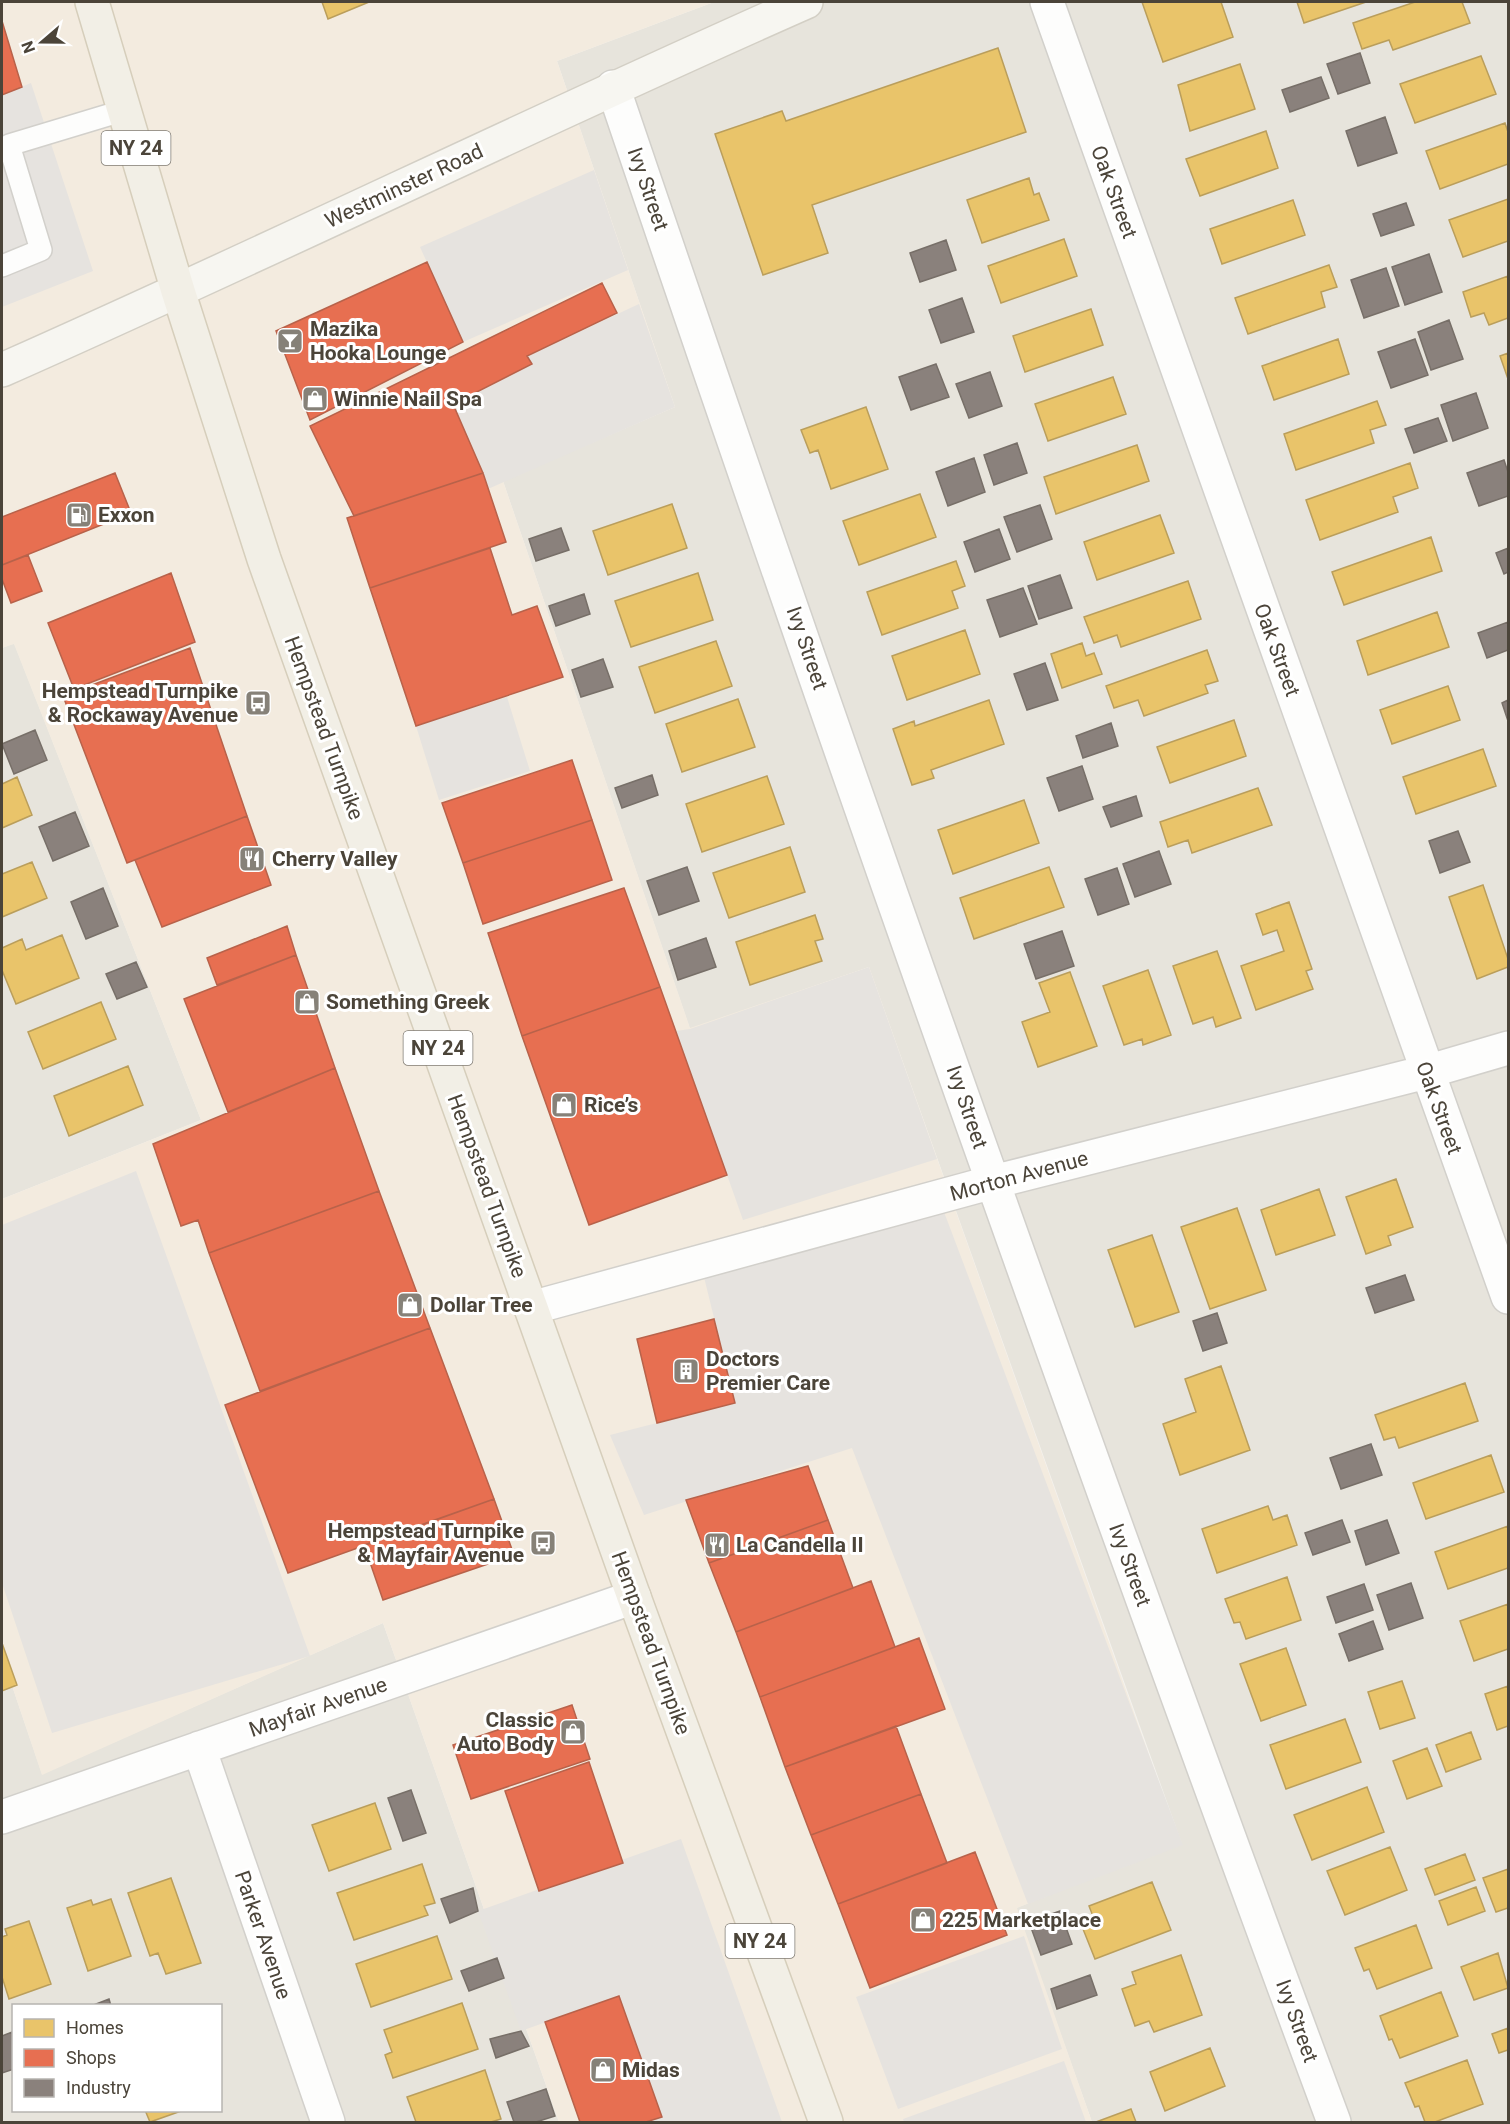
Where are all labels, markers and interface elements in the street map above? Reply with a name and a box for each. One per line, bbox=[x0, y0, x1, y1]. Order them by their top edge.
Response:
north arrow bbox=[12, 12, 72, 72]
text: N bbox=[18, 38, 39, 56]
road number: NY 24 bbox=[102, 131, 170, 165]
street label: Westminster Road bbox=[321, 139, 487, 233]
street label: Oak Street bbox=[1086, 142, 1142, 242]
street label: Ivy Street bbox=[623, 144, 673, 234]
place label: Mazika Hooka Lounge bbox=[310, 317, 446, 365]
bar icon: Mazika Hooka Lounge bbox=[275, 326, 305, 356]
shop icon: Winnie Nail Spa bbox=[300, 384, 330, 414]
place label: Winnie Nail Spa bbox=[334, 387, 482, 411]
fuel station icon: Exxon bbox=[64, 500, 94, 530]
place label: Exxon bbox=[98, 503, 154, 527]
street label: Oak Street bbox=[1249, 600, 1305, 700]
street label: Ivy Street bbox=[782, 603, 832, 693]
street label: Hempstead Turnpike bbox=[280, 633, 368, 823]
place label: Hempstead Turnpike & Rockaway Avenue bbox=[42, 679, 238, 727]
bus stop icon: Hempstead Turnpike & Rockaway Avenue bbox=[243, 688, 273, 718]
restaurant icon: Cherry Valley bbox=[237, 844, 267, 874]
place label: Cherry Valley bbox=[272, 847, 398, 871]
shop icon: Something Greek bbox=[292, 987, 322, 1017]
place label: Something Greek bbox=[326, 990, 490, 1014]
road number: NY 24 bbox=[404, 1031, 472, 1065]
street label: Oak Street bbox=[1411, 1058, 1467, 1158]
street label: Ivy Street bbox=[942, 1062, 992, 1152]
shop icon: Rice’s bbox=[549, 1090, 579, 1120]
street label: Hempstead Turnpike bbox=[443, 1091, 531, 1281]
place label: Rice’s bbox=[584, 1093, 638, 1117]
street label: Morton Avenue bbox=[947, 1146, 1091, 1206]
shop icon: Dollar Tree bbox=[395, 1290, 425, 1320]
place label: Dollar Tree bbox=[430, 1293, 533, 1317]
place label: Doctors Premier Care bbox=[706, 1347, 830, 1395]
building icon: Doctors Premier Care bbox=[671, 1356, 701, 1386]
place label: Hempstead Turnpike & Mayfair Avenue bbox=[328, 1519, 524, 1567]
street label: Ivy Street bbox=[1104, 1520, 1156, 1610]
bus stop icon: Hempstead Turnpike & Mayfair Avenue bbox=[528, 1528, 558, 1558]
restaurant icon: La Candella II bbox=[702, 1530, 732, 1560]
place label: La Candella II bbox=[736, 1533, 864, 1557]
street label: Hempstead Turnpike bbox=[607, 1548, 695, 1738]
street label: Mayfair Avenue bbox=[246, 1672, 390, 1742]
place label: Classic Auto Body bbox=[457, 1708, 554, 1756]
shop icon: Classic Auto Body bbox=[558, 1717, 588, 1747]
street label: Parker Avenue bbox=[230, 1868, 296, 2002]
shop icon: 225 Marketplace bbox=[908, 1905, 938, 1935]
place label: 225 Marketplace bbox=[942, 1908, 1101, 1932]
road number: NY 24 bbox=[726, 1924, 795, 1958]
street label: Ivy Street bbox=[1271, 1976, 1323, 2066]
legend bbox=[12, 2004, 222, 2112]
text: Homes bbox=[66, 2017, 124, 2038]
text: Shops bbox=[66, 2047, 116, 2068]
shop icon: Midas bbox=[588, 2055, 618, 2085]
place label: Midas bbox=[622, 2058, 680, 2082]
text: Industry bbox=[66, 2077, 131, 2098]

